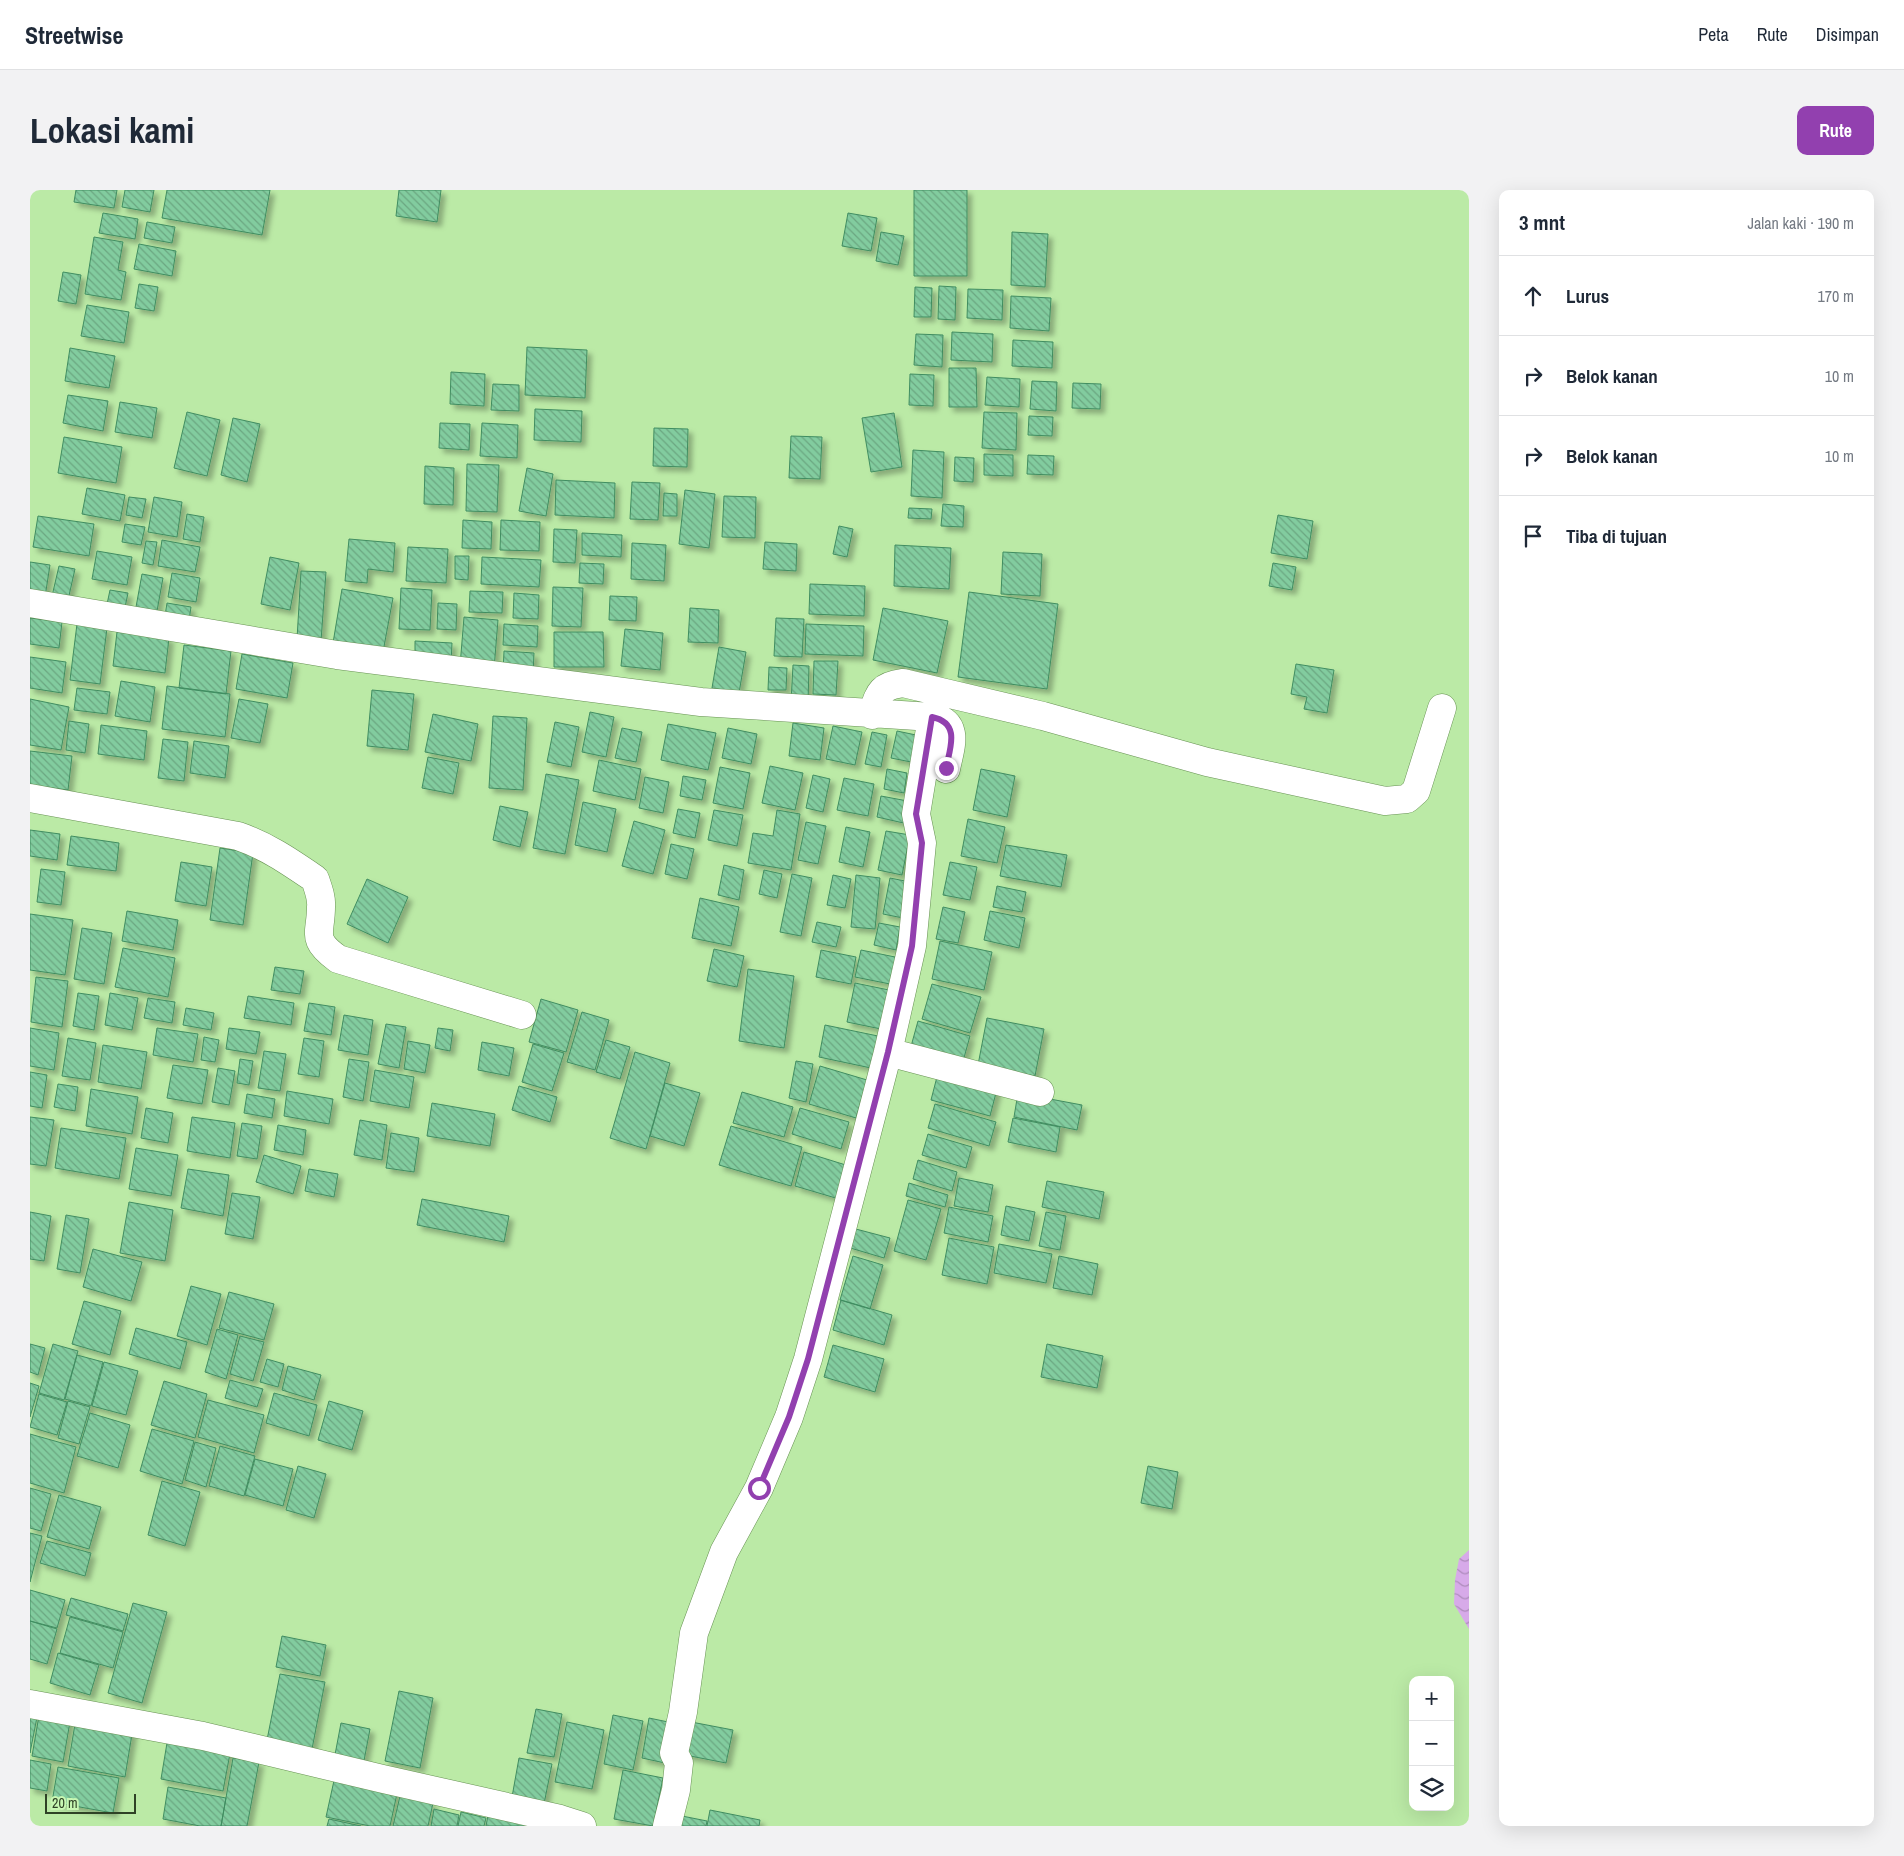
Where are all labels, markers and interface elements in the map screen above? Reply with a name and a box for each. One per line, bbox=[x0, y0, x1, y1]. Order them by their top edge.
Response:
text: Streetwise bbox=[25, 19, 123, 51]
text: Peta bbox=[1698, 22, 1729, 47]
text: Rute bbox=[1757, 22, 1788, 47]
text: Disimpan bbox=[1816, 22, 1879, 47]
button: Rute bbox=[1797, 106, 1874, 155]
text: Lokasi kami bbox=[30, 107, 194, 154]
text: 3 mnt bbox=[1519, 208, 1565, 237]
text: Jalan kaki · 190 m bbox=[1748, 212, 1854, 234]
icon: ahead bbox=[1519, 282, 1547, 310]
text: Lurus bbox=[1566, 283, 1609, 309]
text: 170 m bbox=[1818, 285, 1854, 307]
icon: right bbox=[1519, 362, 1547, 390]
text: Belok kanan bbox=[1566, 363, 1658, 389]
text: 10 m bbox=[1825, 365, 1854, 387]
icon: right bbox=[1519, 442, 1547, 470]
text: Belok kanan bbox=[1566, 443, 1658, 469]
text: 10 m bbox=[1825, 445, 1854, 467]
icon: arrive bbox=[1519, 522, 1547, 550]
text: Tiba di tujuan bbox=[1566, 523, 1667, 549]
route end bbox=[935, 757, 958, 780]
route start bbox=[748, 1477, 771, 1500]
map controls bbox=[1409, 1676, 1454, 1811]
button: + bbox=[1409, 1676, 1454, 1721]
button: − bbox=[1409, 1721, 1454, 1766]
button: layers bbox=[1409, 1766, 1454, 1811]
scale bar bbox=[45, 1791, 136, 1814]
text: 20 m bbox=[52, 1794, 78, 1812]

